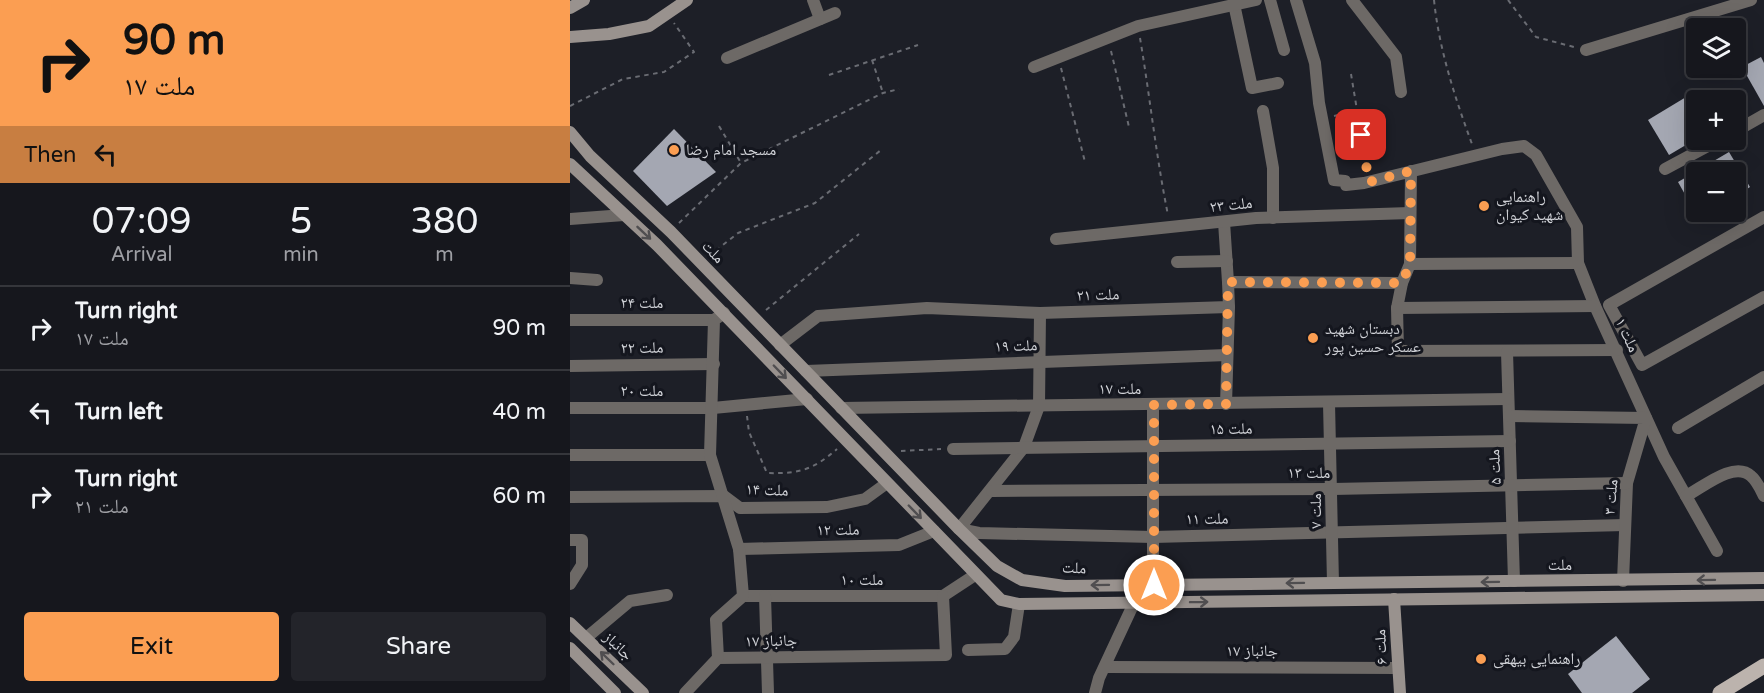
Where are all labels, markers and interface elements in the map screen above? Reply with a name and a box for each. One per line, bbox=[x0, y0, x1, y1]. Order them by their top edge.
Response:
text: 90 m bbox=[123, 15, 225, 66]
map controls bbox=[1686, 18, 1746, 222]
button: layers bbox=[1686, 18, 1746, 78]
icon: right bbox=[24, 24, 102, 102]
text: ملت ۱۷ bbox=[123, 70, 195, 103]
button: + bbox=[1686, 90, 1746, 150]
pin bbox=[1335, 109, 1386, 160]
icon: arrive bbox=[1344, 118, 1377, 151]
icon: left bbox=[89, 138, 122, 171]
place label: مسجد امام رضا bbox=[686, 140, 776, 160]
text: Then bbox=[24, 142, 77, 168]
marker: مسجد امام رضا bbox=[667, 143, 681, 157]
button: − bbox=[1686, 162, 1746, 222]
place label: راهنمایی شهید کیوان bbox=[1496, 187, 1563, 225]
street label: ملت ۲۳ bbox=[1209, 193, 1253, 217]
marker: راهنمایی شهید کیوان bbox=[1477, 199, 1491, 213]
text: 07:09 bbox=[92, 200, 192, 243]
text: 5 bbox=[290, 200, 312, 243]
text: 380 bbox=[410, 200, 478, 243]
one-way arrow bbox=[636, 225, 651, 240]
street label: ملت bbox=[697, 236, 729, 268]
text: Arrival bbox=[111, 243, 173, 267]
text: min bbox=[283, 243, 319, 267]
text: m bbox=[435, 243, 454, 267]
street label: ملت ۲۱ bbox=[1076, 284, 1120, 306]
street label: ملت ۲۴ bbox=[621, 293, 663, 313]
text: Turn right bbox=[75, 298, 177, 324]
icon: right bbox=[24, 312, 57, 345]
text: 90 m bbox=[492, 315, 546, 341]
street label: ملت ۱ bbox=[1610, 315, 1644, 355]
place label: دبستان شهید عسکر حسین پور bbox=[1324, 319, 1421, 357]
text: ملت ۱۷ bbox=[75, 327, 129, 351]
marker: دبستان شهید عسکر حسین پور bbox=[1306, 331, 1320, 345]
street label: ملت ۱۹ bbox=[994, 335, 1038, 357]
street label: ملت ۲۲ bbox=[620, 338, 664, 358]
one-way arrow bbox=[773, 364, 788, 379]
street label: ملت ۱۷ bbox=[1099, 379, 1141, 399]
street label: ملت ۲۰ bbox=[621, 381, 663, 401]
icon: left bbox=[24, 396, 57, 429]
text: Turn left bbox=[75, 399, 163, 425]
text: 40 m bbox=[492, 399, 546, 425]
street label: ملت ۱۵ bbox=[1209, 419, 1253, 439]
street label: ملت ۵ bbox=[1484, 449, 1506, 485]
street label: ملت ۱۳ bbox=[1288, 463, 1330, 483]
text: Turn right bbox=[75, 466, 177, 492]
street label: ملت ۳ bbox=[1599, 478, 1623, 516]
street label: ملت ۱۴ bbox=[745, 479, 789, 501]
icon: right bbox=[24, 480, 57, 513]
text: 60 m bbox=[492, 483, 546, 509]
street label: ملت ۷ bbox=[1306, 493, 1326, 529]
text: ملت ۲۱ bbox=[75, 495, 129, 519]
one-way arrow bbox=[908, 505, 923, 520]
street label: ملت ۱۱ bbox=[1185, 509, 1229, 529]
street label: ملت ۱۲ bbox=[816, 520, 860, 540]
position arrow bbox=[1122, 553, 1186, 617]
street label: ملت bbox=[1548, 555, 1572, 575]
street label: ملت bbox=[1062, 558, 1086, 578]
street label: ملت ۱۰ bbox=[841, 570, 883, 590]
one-way arrow bbox=[1696, 574, 1716, 585]
one-way arrow bbox=[1480, 576, 1500, 587]
one-way arrow bbox=[1285, 578, 1305, 589]
one-way arrow bbox=[1090, 579, 1110, 591]
one-way arrow bbox=[1188, 596, 1208, 608]
button: Exit bbox=[24, 612, 279, 681]
button: Share bbox=[291, 612, 546, 681]
street label: جانباز bbox=[598, 626, 637, 665]
street label: ملت ۶ bbox=[1370, 629, 1392, 665]
street label: جانباز ۱۷ bbox=[745, 631, 797, 651]
street label: جانباز ۱۷ bbox=[1226, 641, 1278, 661]
place label: راهنمایی بیهقی bbox=[1493, 649, 1581, 669]
one-way arrow bbox=[599, 650, 614, 665]
marker: راهنمایی بیهقی bbox=[1474, 652, 1488, 666]

